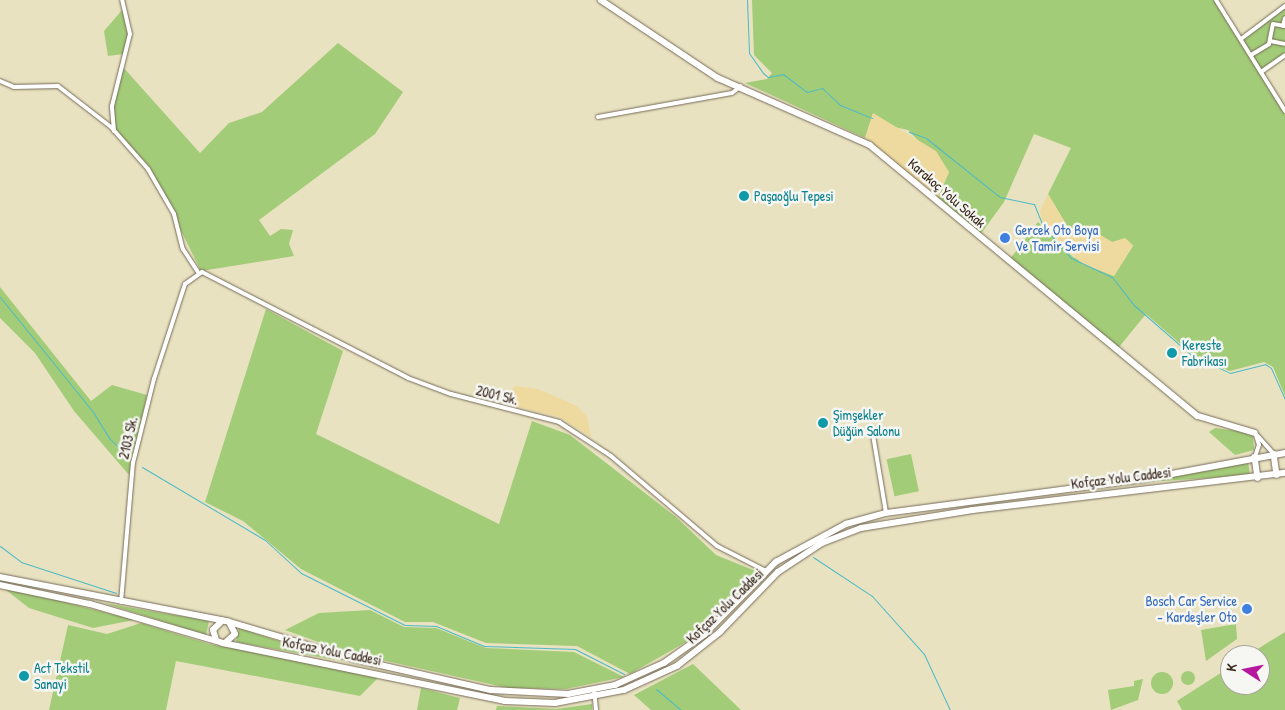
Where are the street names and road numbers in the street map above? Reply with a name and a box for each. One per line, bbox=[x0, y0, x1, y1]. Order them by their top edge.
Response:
street label: Karakoç Yolu Sokak bbox=[905, 155, 989, 231]
street label: 2001 Sk. bbox=[474, 382, 520, 408]
street label: 2103 Sk. bbox=[115, 415, 141, 461]
street label: Kofçaz Yolu Caddesi bbox=[1070, 464, 1172, 492]
street label: Kofçaz Yolu Caddesi bbox=[683, 565, 767, 647]
street label: Kofçaz Yolu Caddesi bbox=[281, 633, 383, 669]

